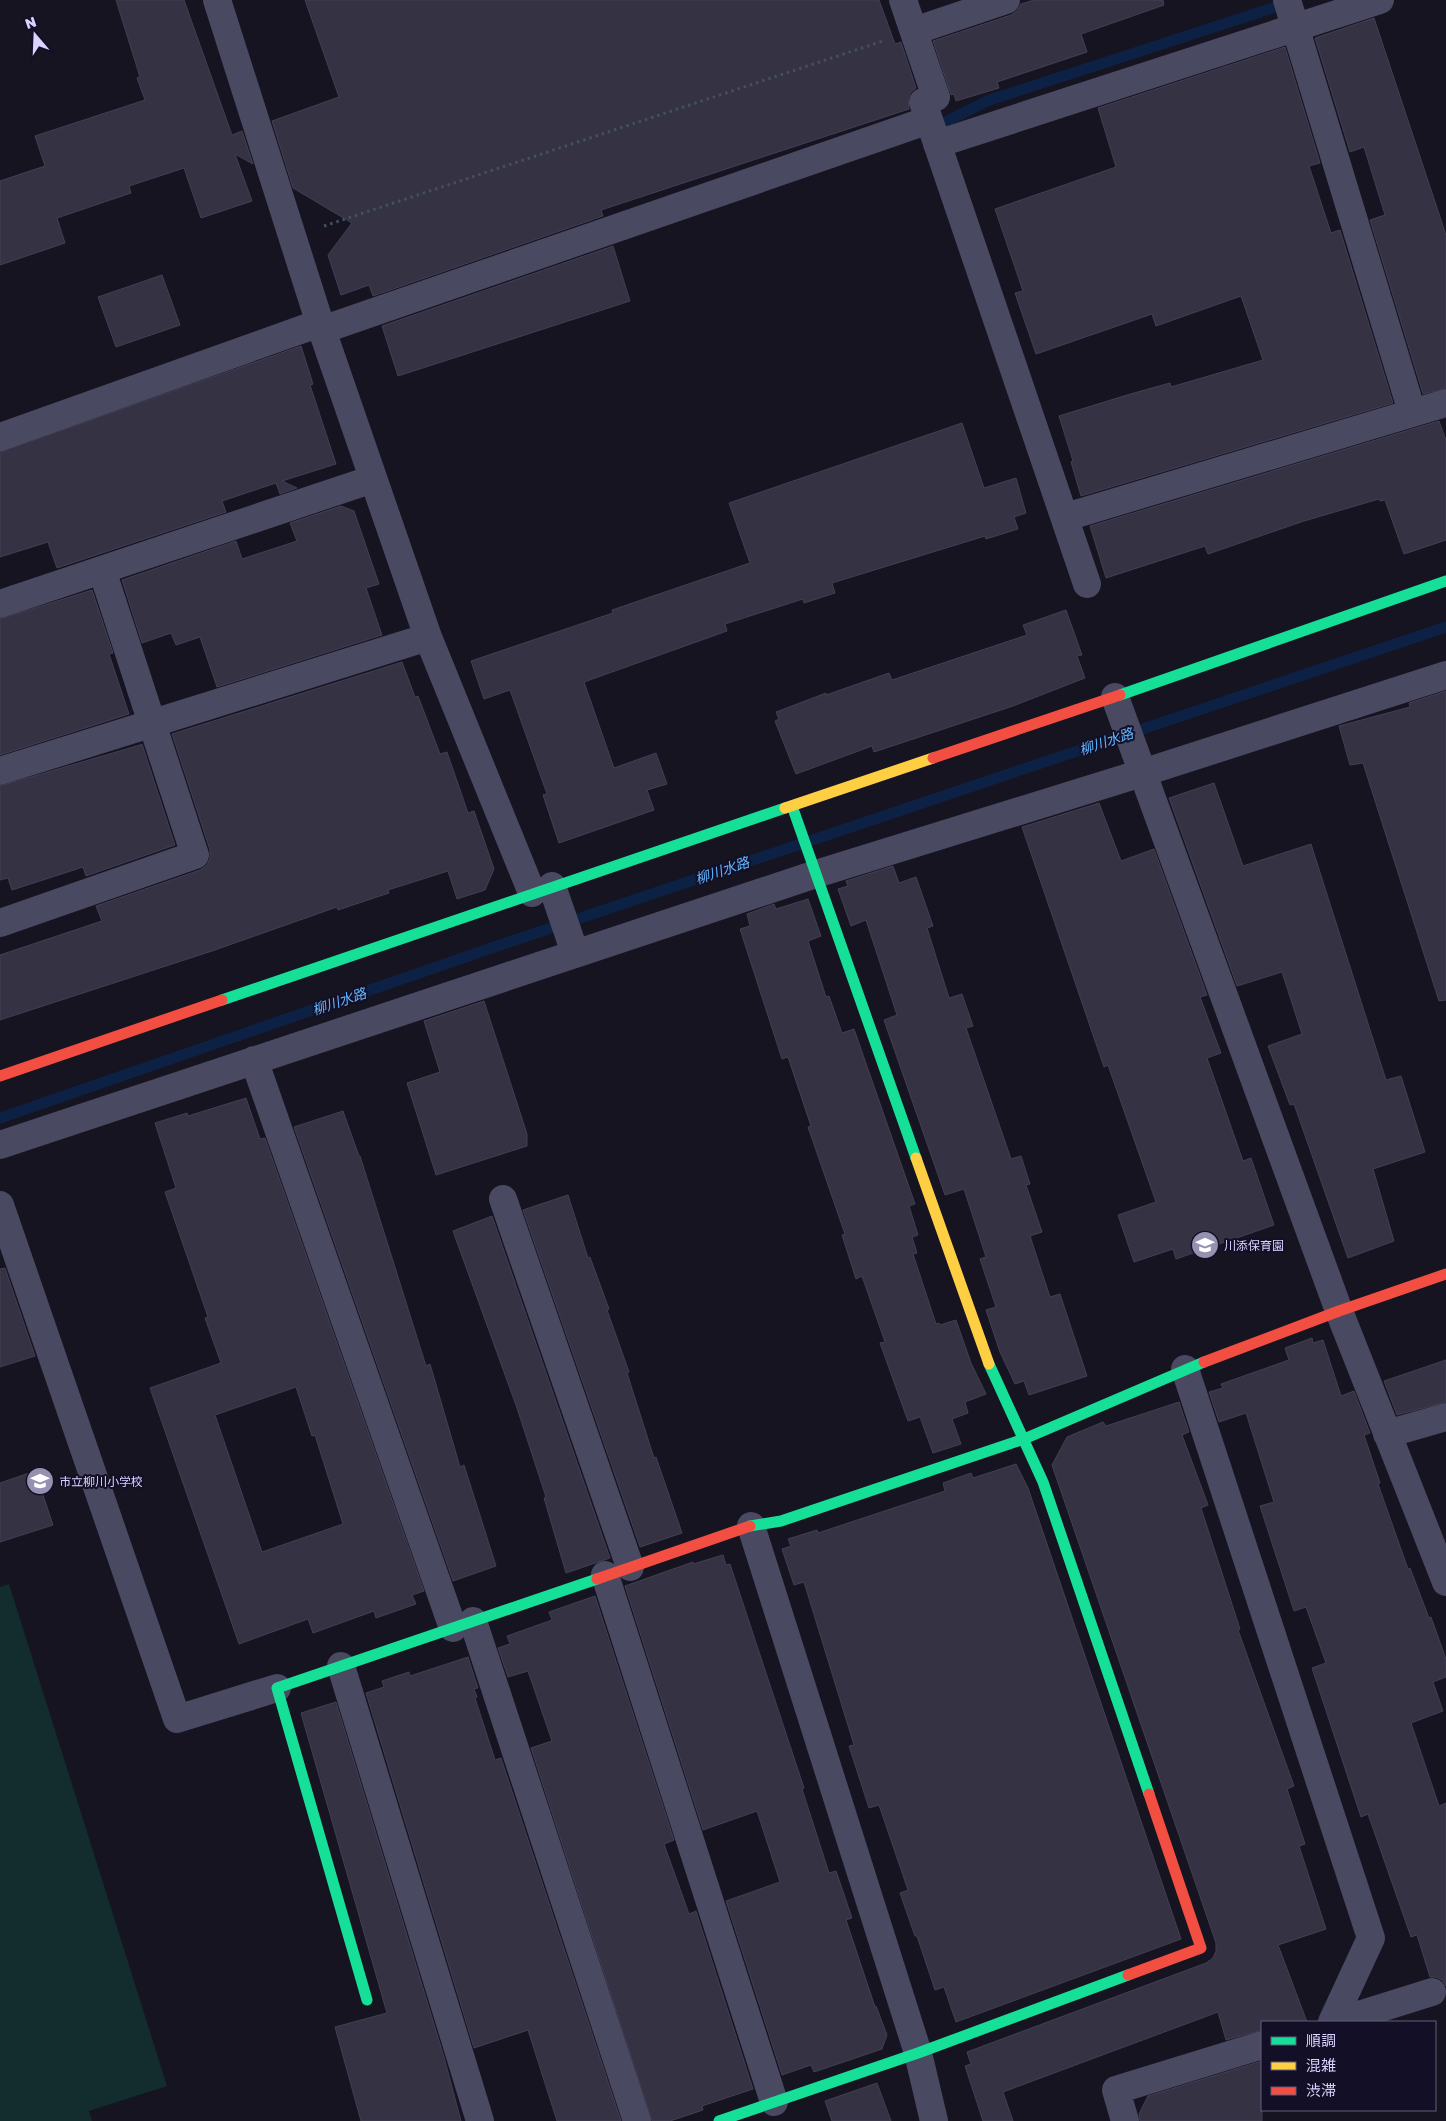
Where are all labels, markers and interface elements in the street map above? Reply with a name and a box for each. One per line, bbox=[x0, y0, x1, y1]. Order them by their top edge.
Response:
north arrow bbox=[10, 10, 60, 60]
text: N bbox=[23, 12, 38, 32]
water label: 柳川水路 bbox=[1077, 724, 1136, 758]
water label: 柳川水路 bbox=[693, 853, 752, 887]
water label: 柳川水路 bbox=[310, 984, 369, 1018]
school or university icon: 川添保育園 bbox=[1190, 1230, 1220, 1260]
place label: 川添保育園 bbox=[1224, 1238, 1284, 1253]
school or university icon: 市立柳川小学校 bbox=[25, 1466, 55, 1496]
place label: 市立柳川小学校 bbox=[59, 1474, 143, 1489]
legend bbox=[1261, 2021, 1436, 2111]
text: 順調 bbox=[1306, 2031, 1336, 2049]
text: 混雑 bbox=[1306, 2056, 1336, 2074]
text: 渋滞 bbox=[1306, 2081, 1336, 2099]

